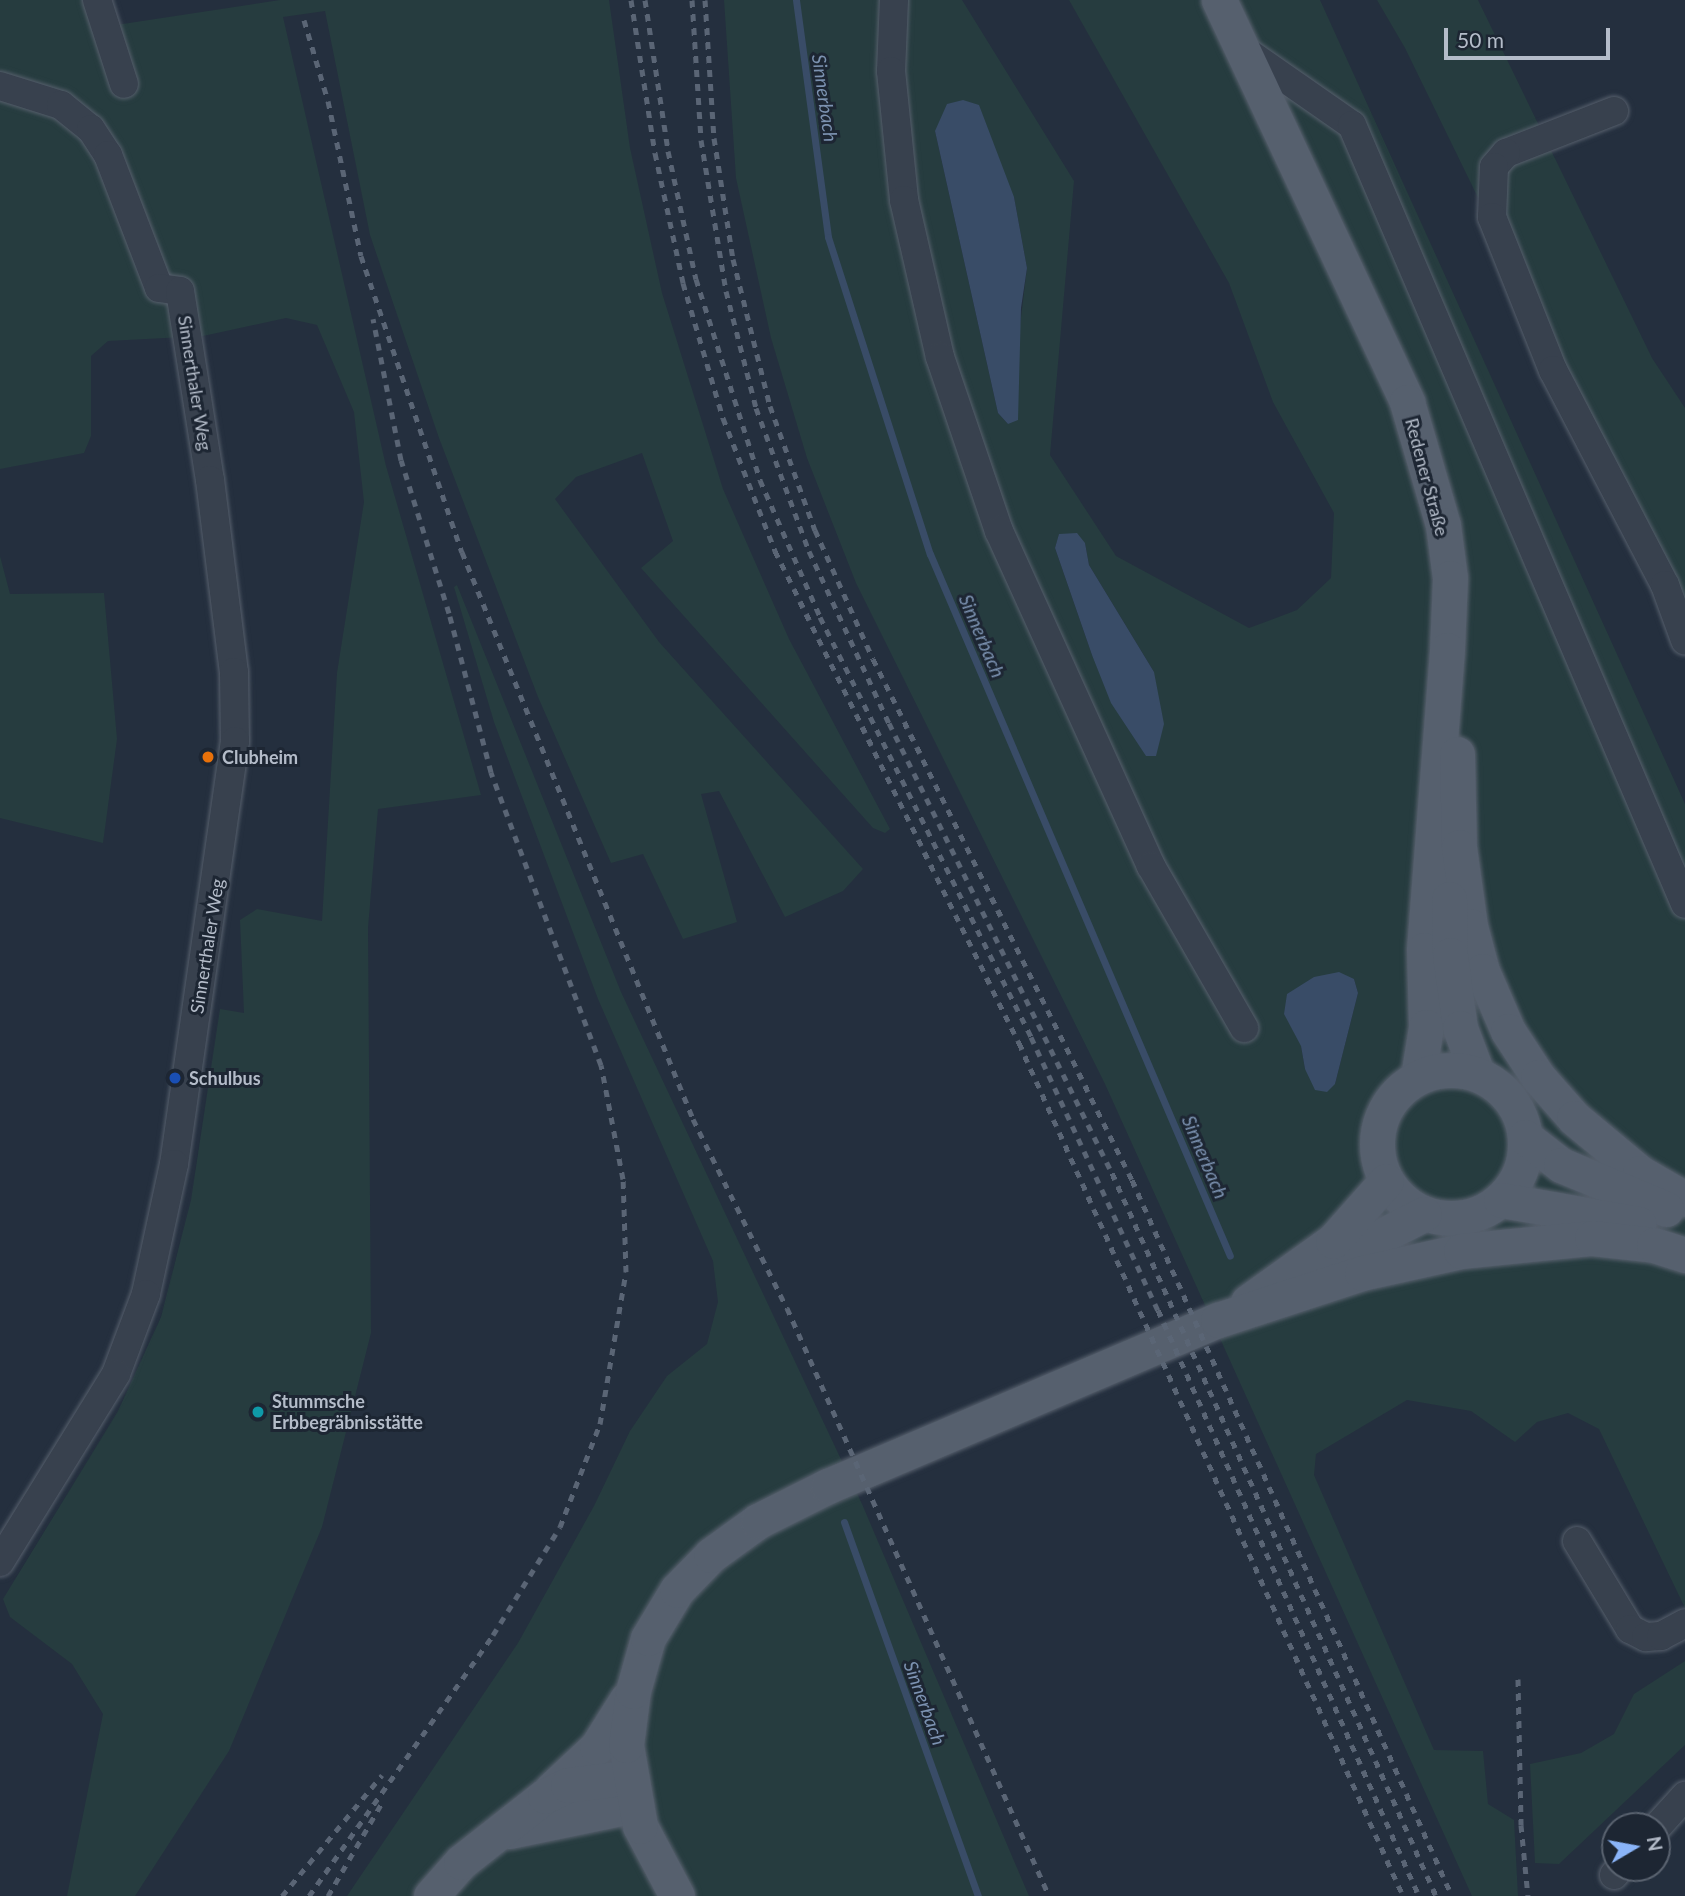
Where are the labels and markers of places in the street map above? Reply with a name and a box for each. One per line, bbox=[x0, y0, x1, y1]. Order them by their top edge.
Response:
place label: Clubheim bbox=[222, 746, 298, 768]
marker: Clubheim bbox=[200, 749, 216, 765]
place label: Schulbus bbox=[189, 1067, 261, 1089]
marker: Schulbus bbox=[167, 1070, 183, 1086]
place label: Stummsche Erbbegräbnisstätte bbox=[272, 1391, 423, 1434]
marker: Stummsche Erbbegräbnisstätte bbox=[250, 1404, 266, 1420]

